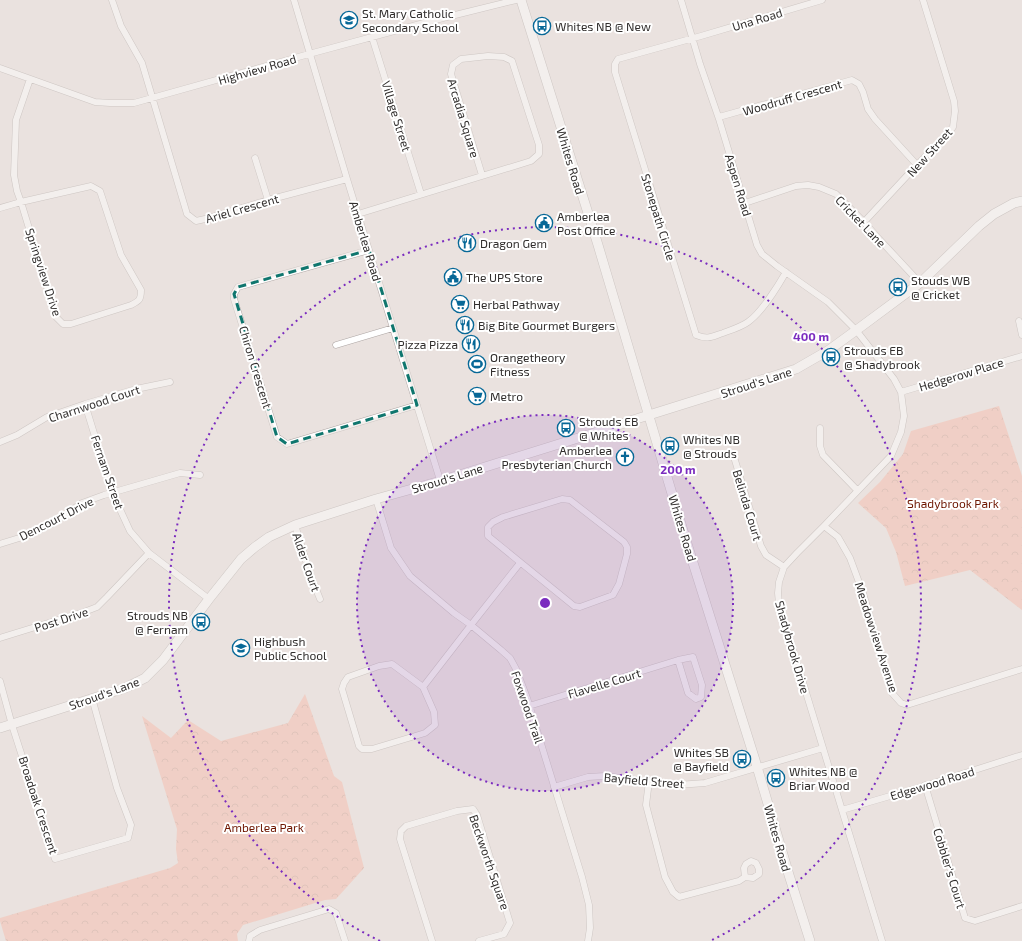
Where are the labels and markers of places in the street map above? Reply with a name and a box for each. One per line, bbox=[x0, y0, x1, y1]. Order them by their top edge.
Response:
place label: St. Mary Catholic Secondary School bbox=[362, 6, 459, 34]
school or university icon: St. Mary Catholic Secondary School bbox=[339, 10, 359, 30]
bus stop icon: Whites NB @ New bbox=[532, 16, 552, 36]
place label: Whites NB @ New bbox=[555, 19, 651, 33]
place label: Amberlea Post Office bbox=[557, 209, 616, 237]
public building icon: Amberlea Post Office bbox=[534, 213, 554, 233]
restaurant icon: Dragon Gem bbox=[457, 233, 477, 253]
place label: Dragon Gem bbox=[480, 236, 547, 250]
public building icon: The UPS Store bbox=[443, 267, 463, 287]
place label: The UPS Store bbox=[466, 270, 543, 284]
place label: Stouds WB @ Cricket bbox=[911, 273, 970, 301]
bus stop icon: Stouds WB @ Cricket bbox=[888, 277, 908, 297]
supermarket icon: Herbal Pathway bbox=[450, 294, 470, 314]
place label: Herbal Pathway bbox=[473, 297, 560, 311]
restaurant icon: Big Bite Gourmet Burgers bbox=[455, 315, 475, 335]
place label: Big Bite Gourmet Burgers bbox=[478, 318, 615, 332]
restaurant icon: Pizza Pizza bbox=[461, 334, 481, 354]
place label: Pizza Pizza bbox=[398, 337, 458, 351]
place label: Strouds EB @ Shadybrook bbox=[844, 343, 920, 371]
bus stop icon: Strouds EB @ Shadybrook bbox=[821, 347, 841, 367]
place label: Orangetheory Fitness bbox=[490, 350, 566, 378]
sports icon: Orangetheory Fitness bbox=[467, 354, 487, 374]
supermarket icon: Metro bbox=[467, 386, 487, 406]
place label: Metro bbox=[490, 389, 523, 403]
place label: Strouds EB @ Whites bbox=[579, 414, 638, 442]
bus stop icon: Strouds EB @ Whites bbox=[556, 418, 576, 438]
place label: Whites NB @ Strouds bbox=[683, 432, 740, 460]
bus stop icon: Whites NB @ Strouds bbox=[660, 436, 680, 456]
place label: Amberlea Presbyterian Church bbox=[501, 443, 612, 471]
church icon: Amberlea Presbyterian Church bbox=[615, 447, 635, 467]
centre of rings bbox=[538, 596, 552, 610]
place label: Strouds NB @ Fernam bbox=[127, 608, 188, 636]
bus stop icon: Strouds NB @ Fernam bbox=[191, 612, 211, 632]
place label: Highbush Public School bbox=[254, 634, 327, 662]
school or university icon: Highbush Public School bbox=[231, 638, 251, 658]
place label: Whites SB @ Bayfield bbox=[673, 745, 729, 773]
bus stop icon: Whites SB @ Bayfield bbox=[732, 749, 752, 769]
place label: Whites NB @ Briar Wood bbox=[789, 764, 857, 792]
bus stop icon: Whites NB @ Briar Wood bbox=[766, 768, 786, 788]

